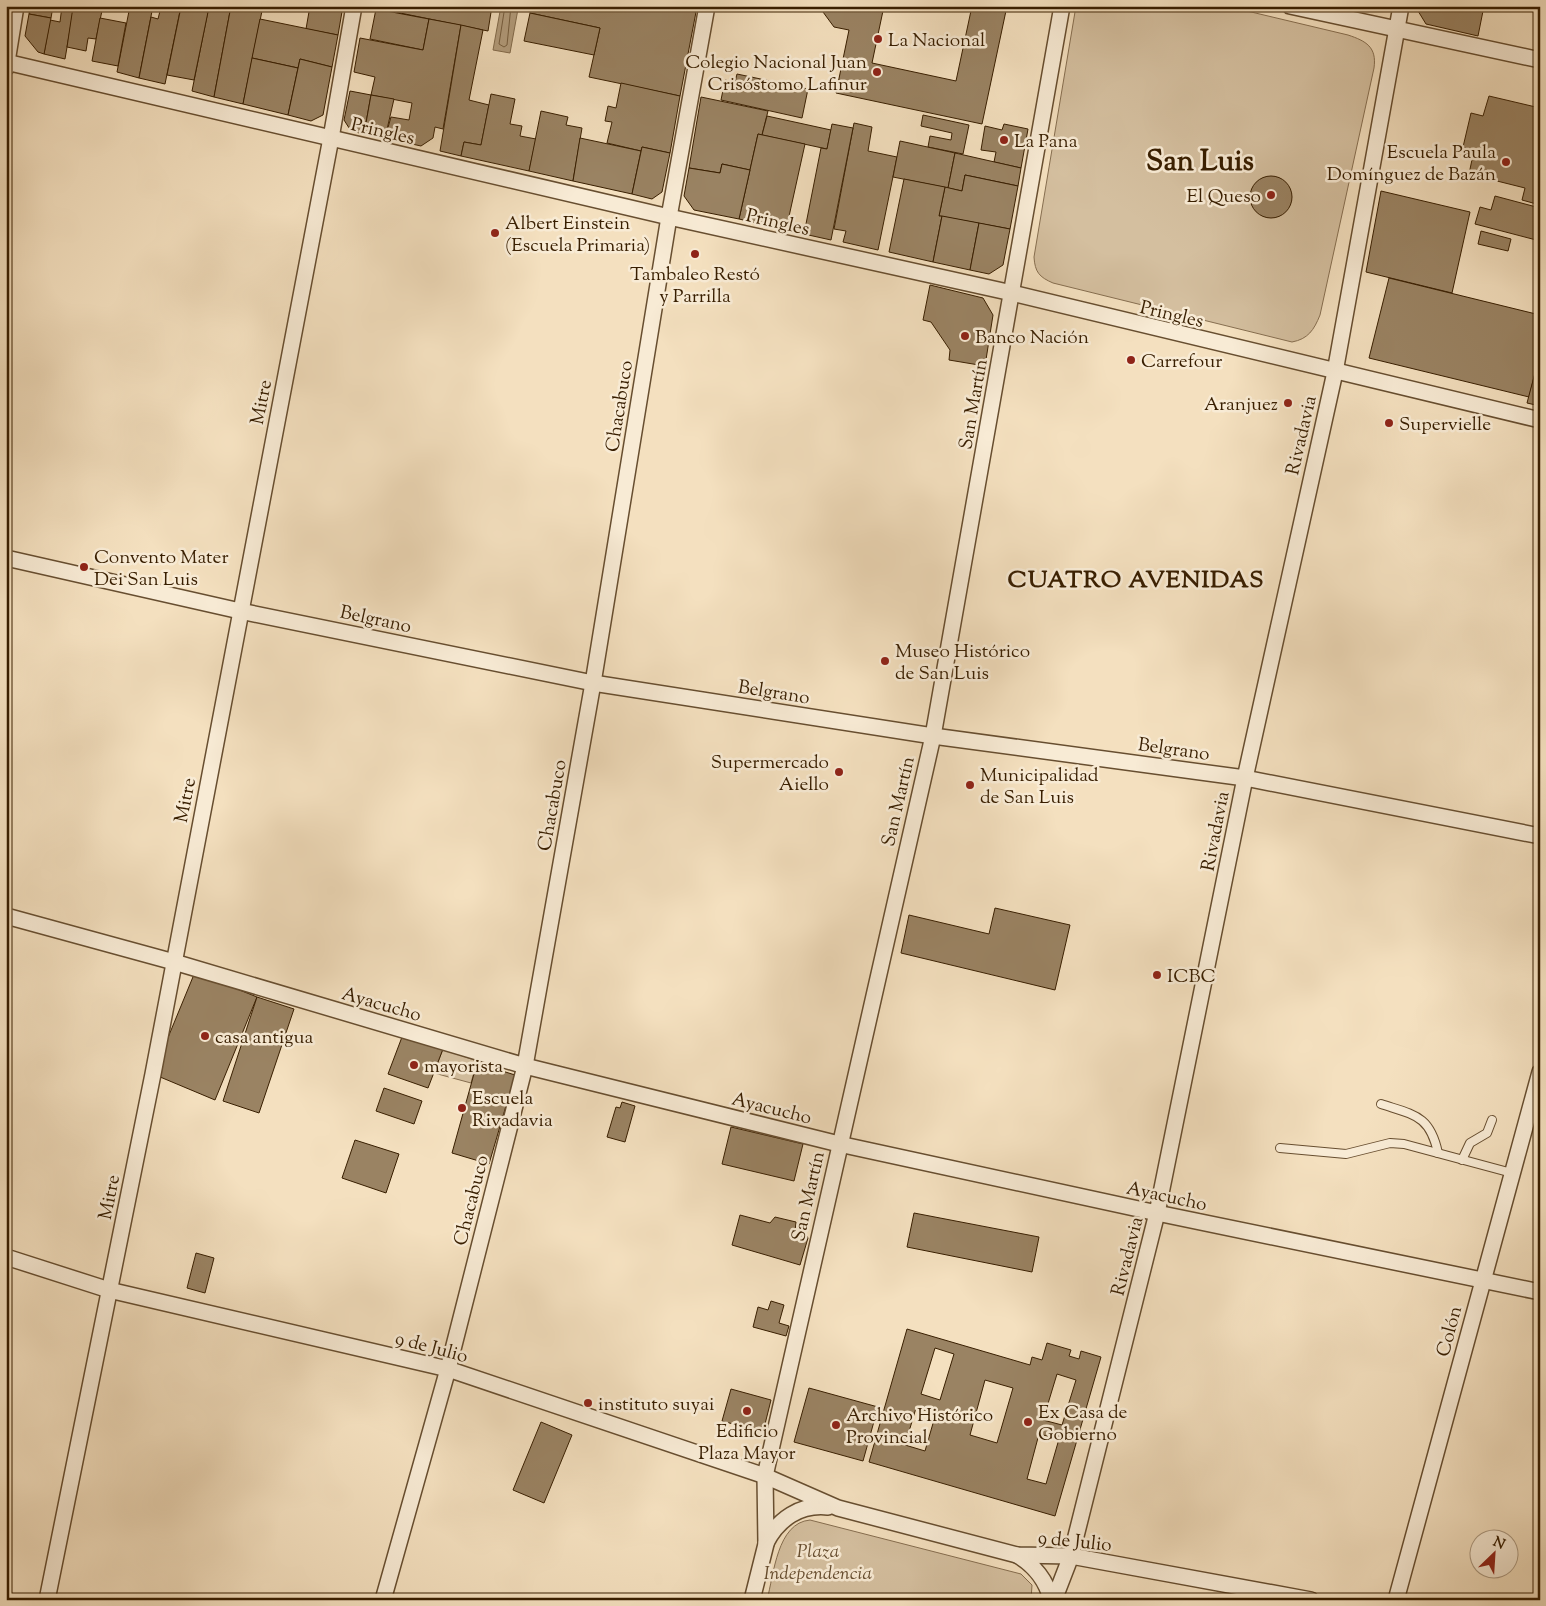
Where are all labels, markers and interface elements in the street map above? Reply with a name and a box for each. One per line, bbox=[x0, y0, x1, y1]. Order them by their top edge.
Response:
place label: La Nacional bbox=[888, 28, 985, 55]
marker: La Nacional bbox=[872, 33, 884, 45]
place label: Colegio Nacional Juan Crisóstomo Lafinur bbox=[685, 50, 867, 99]
marker: Colegio Nacional Juan Crisóstomo Lafinur bbox=[871, 66, 883, 78]
street label: Pringles bbox=[348, 112, 417, 153]
place label: La Pana bbox=[1014, 129, 1078, 156]
marker: La Pana bbox=[998, 134, 1010, 146]
place label: Escuela Paula Domínguez de Bazán bbox=[1327, 140, 1496, 189]
district label: San Luis bbox=[1146, 142, 1254, 184]
marker: Escuela Paula Domínguez de Bazán bbox=[1500, 156, 1512, 168]
place label: El Queso bbox=[1187, 184, 1261, 211]
marker: El Queso bbox=[1265, 189, 1277, 201]
street label: Pringles bbox=[743, 203, 812, 244]
place label: Albert Einstein (Escuela Primaria) bbox=[505, 211, 650, 260]
marker: Albert Einstein (Escuela Primaria) bbox=[489, 227, 501, 239]
marker: Tambaleo Restó y Parrilla bbox=[689, 248, 701, 260]
place label: Tambaleo Restó y Parrilla bbox=[630, 262, 760, 311]
street label: Pringles bbox=[1137, 295, 1206, 336]
place label: Banco Nación bbox=[975, 325, 1089, 352]
marker: Banco Nación bbox=[959, 330, 971, 342]
place label: Carrefour bbox=[1141, 349, 1222, 376]
marker: Carrefour bbox=[1125, 354, 1137, 366]
street label: San Martín bbox=[953, 357, 996, 452]
street label: Chacabuco bbox=[600, 359, 641, 454]
street label: Mitre bbox=[245, 378, 280, 427]
place label: Aranjuez bbox=[1204, 392, 1278, 419]
street label: Rivadavia bbox=[1280, 393, 1325, 478]
marker: Aranjuez bbox=[1282, 397, 1294, 409]
place label: Supervielle bbox=[1399, 412, 1491, 439]
marker: Supervielle bbox=[1383, 417, 1395, 429]
place label: Convento Mater Dei San Luis bbox=[94, 545, 229, 594]
marker: Convento Mater Dei San Luis bbox=[78, 561, 90, 573]
district label: CUATRO AVENIDAS bbox=[1007, 564, 1265, 598]
street label: Belgrano bbox=[337, 600, 414, 641]
place label: Museo Histórico de San Luis bbox=[895, 639, 1030, 688]
marker: Museo Histórico de San Luis bbox=[879, 655, 891, 667]
street label: Belgrano bbox=[736, 674, 811, 712]
street label: Belgrano bbox=[1136, 732, 1211, 769]
place label: Supermercado Aiello bbox=[711, 750, 829, 799]
street label: San Martín bbox=[876, 754, 923, 849]
street label: Chacabuco bbox=[532, 758, 575, 853]
place label: Municipalidad de San Luis bbox=[980, 763, 1099, 812]
marker: Supermercado Aiello bbox=[833, 766, 845, 778]
street label: Mitre bbox=[169, 776, 204, 825]
marker: Municipalidad de San Luis bbox=[964, 779, 976, 791]
street label: Rivadavia bbox=[1196, 789, 1237, 874]
place label: ICBC bbox=[1167, 964, 1216, 991]
marker: ICBC bbox=[1151, 969, 1163, 981]
street label: Ayacucho bbox=[338, 981, 424, 1030]
place label: casa antigua bbox=[215, 1025, 313, 1052]
marker: casa antigua bbox=[199, 1030, 211, 1042]
place label: mayorista bbox=[424, 1054, 503, 1081]
marker: mayorista bbox=[408, 1059, 420, 1071]
place label: Escuela Rivadavia bbox=[472, 1086, 553, 1135]
street label: Ayacucho bbox=[728, 1086, 814, 1132]
marker: Escuela Rivadavia bbox=[456, 1102, 468, 1114]
street label: San Martín bbox=[786, 1149, 833, 1244]
street label: Chacabuco bbox=[448, 1152, 497, 1249]
street label: Mitre bbox=[93, 1173, 128, 1222]
street label: Ayacucho bbox=[1124, 1176, 1209, 1219]
street label: Rivadavia bbox=[1106, 1214, 1151, 1299]
street label: Colón bbox=[1431, 1303, 1470, 1360]
street label: 9 de Julio bbox=[392, 1326, 471, 1371]
place label: instituto suyai bbox=[598, 1392, 714, 1419]
marker: instituto suyai bbox=[582, 1397, 594, 1409]
place label: Ex Casa de Gobierno bbox=[1038, 1400, 1128, 1449]
place label: Archivo Histórico Provincial bbox=[846, 1403, 993, 1452]
marker: Edificio Plaza Mayor bbox=[741, 1405, 753, 1417]
marker: Ex Casa de Gobierno bbox=[1022, 1416, 1034, 1428]
place label: Edificio Plaza Mayor bbox=[698, 1419, 796, 1468]
marker: Archivo Histórico Provincial bbox=[830, 1419, 842, 1431]
street label: 9 de Julio bbox=[1036, 1525, 1113, 1560]
north arrow bbox=[1468, 1528, 1518, 1578]
text: N bbox=[1489, 1533, 1508, 1555]
park label: Plaza Independencia bbox=[764, 1539, 872, 1588]

